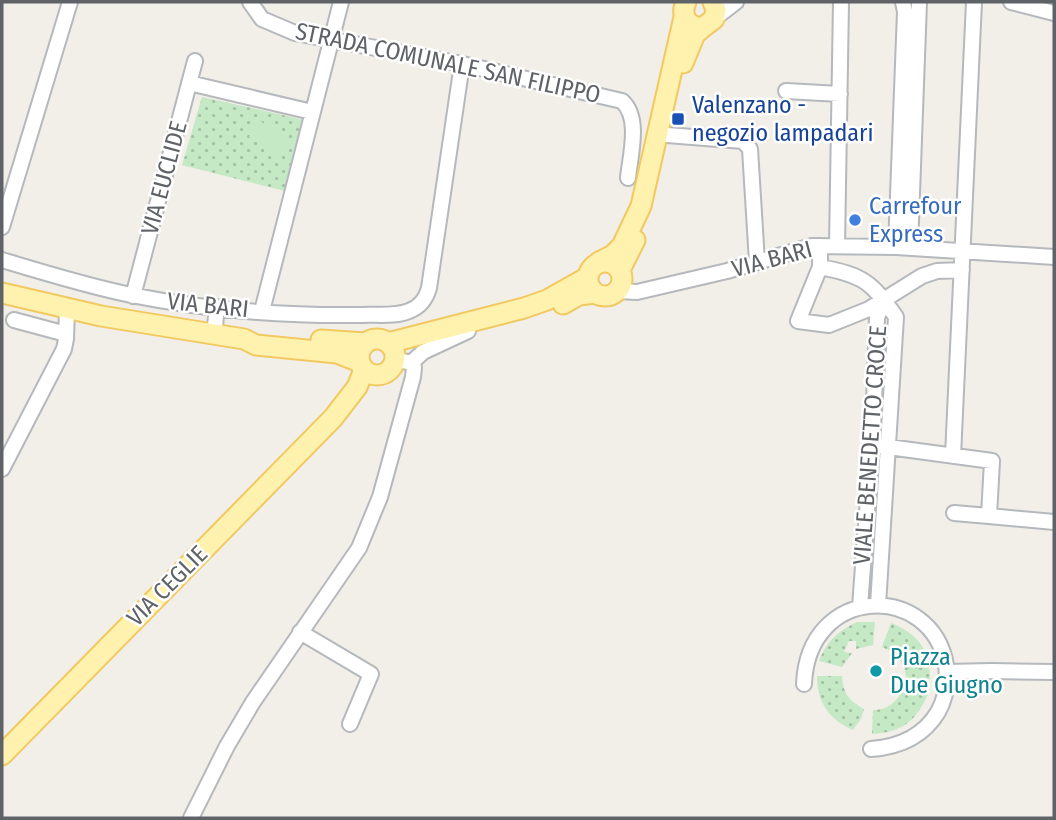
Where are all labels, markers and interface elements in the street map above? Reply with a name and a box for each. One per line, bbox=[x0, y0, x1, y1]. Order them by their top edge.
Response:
street label: STRADA COMUNALE SAN FILIPPO bbox=[293, 17, 603, 109]
place label: Valenzano - negozio lampadari bbox=[692, 91, 873, 147]
marker: Valenzano - negozio lampadari bbox=[670, 111, 686, 127]
street label: VIA EUCLIDE bbox=[135, 118, 193, 238]
place label: Carrefour Express bbox=[869, 192, 962, 248]
marker: Carrefour Express bbox=[847, 212, 863, 228]
street label: VIA BARI bbox=[729, 235, 815, 283]
street label: VIA BARI bbox=[166, 287, 250, 323]
street label: VIALE BENEDETTO CROCE bbox=[848, 324, 892, 566]
street label: VIA CEGLIE bbox=[121, 540, 213, 632]
place label: Piazza Due Giugno bbox=[890, 643, 1003, 699]
marker: Piazza Due Giugno bbox=[868, 663, 884, 679]

